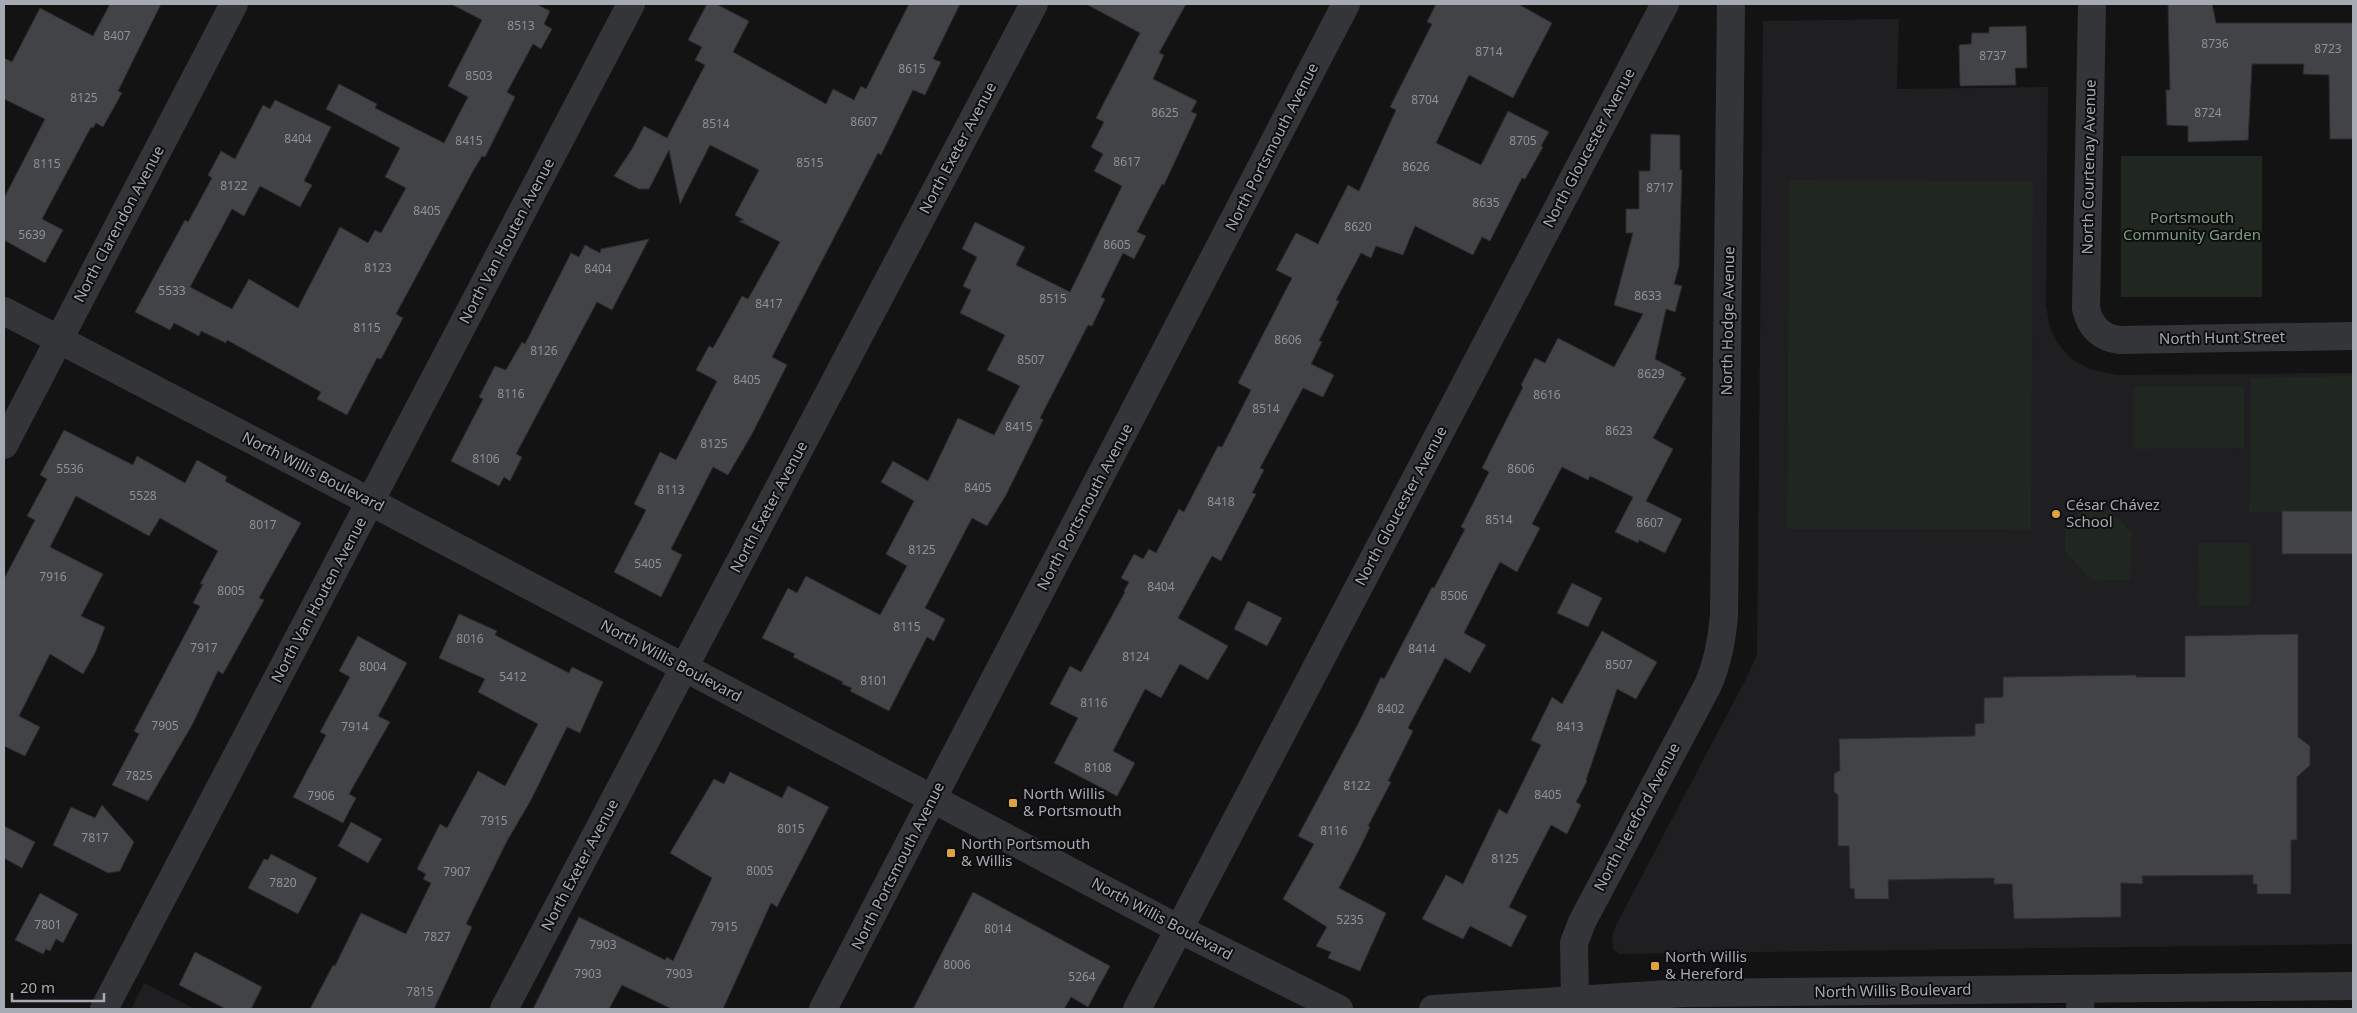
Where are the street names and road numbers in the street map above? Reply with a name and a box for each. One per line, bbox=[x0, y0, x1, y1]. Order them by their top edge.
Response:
street label: North Portsmouth Avenue bbox=[1220, 59, 1322, 234]
street label: North Gloucester Avenue bbox=[1538, 64, 1639, 231]
street label: North Exeter Avenue bbox=[914, 78, 1000, 217]
street label: North Courtenay Avenue bbox=[2076, 79, 2100, 255]
street label: North Clarendon Avenue bbox=[68, 142, 168, 305]
street label: North Van Houten Avenue bbox=[454, 154, 558, 327]
street label: North Hodge Avenue bbox=[1716, 246, 1738, 396]
street label: North Hunt Street bbox=[2159, 326, 2286, 348]
street label: North Portsmouth Avenue bbox=[1032, 420, 1137, 593]
street label: North Gloucester Avenue bbox=[1350, 422, 1451, 589]
street label: North Willis Boulevard bbox=[239, 427, 388, 516]
street label: North Exeter Avenue bbox=[725, 437, 811, 576]
street label: North Van Houten Avenue bbox=[266, 513, 370, 686]
street label: North Willis Boulevard bbox=[597, 614, 746, 706]
street label: North Hereford Avenue bbox=[1589, 739, 1684, 894]
street label: North Portsmouth Avenue bbox=[846, 778, 948, 953]
street label: North Exeter Avenue bbox=[536, 795, 622, 934]
street label: North Willis Boulevard bbox=[1088, 872, 1237, 964]
street label: North Willis Boulevard bbox=[1814, 979, 1972, 1001]

